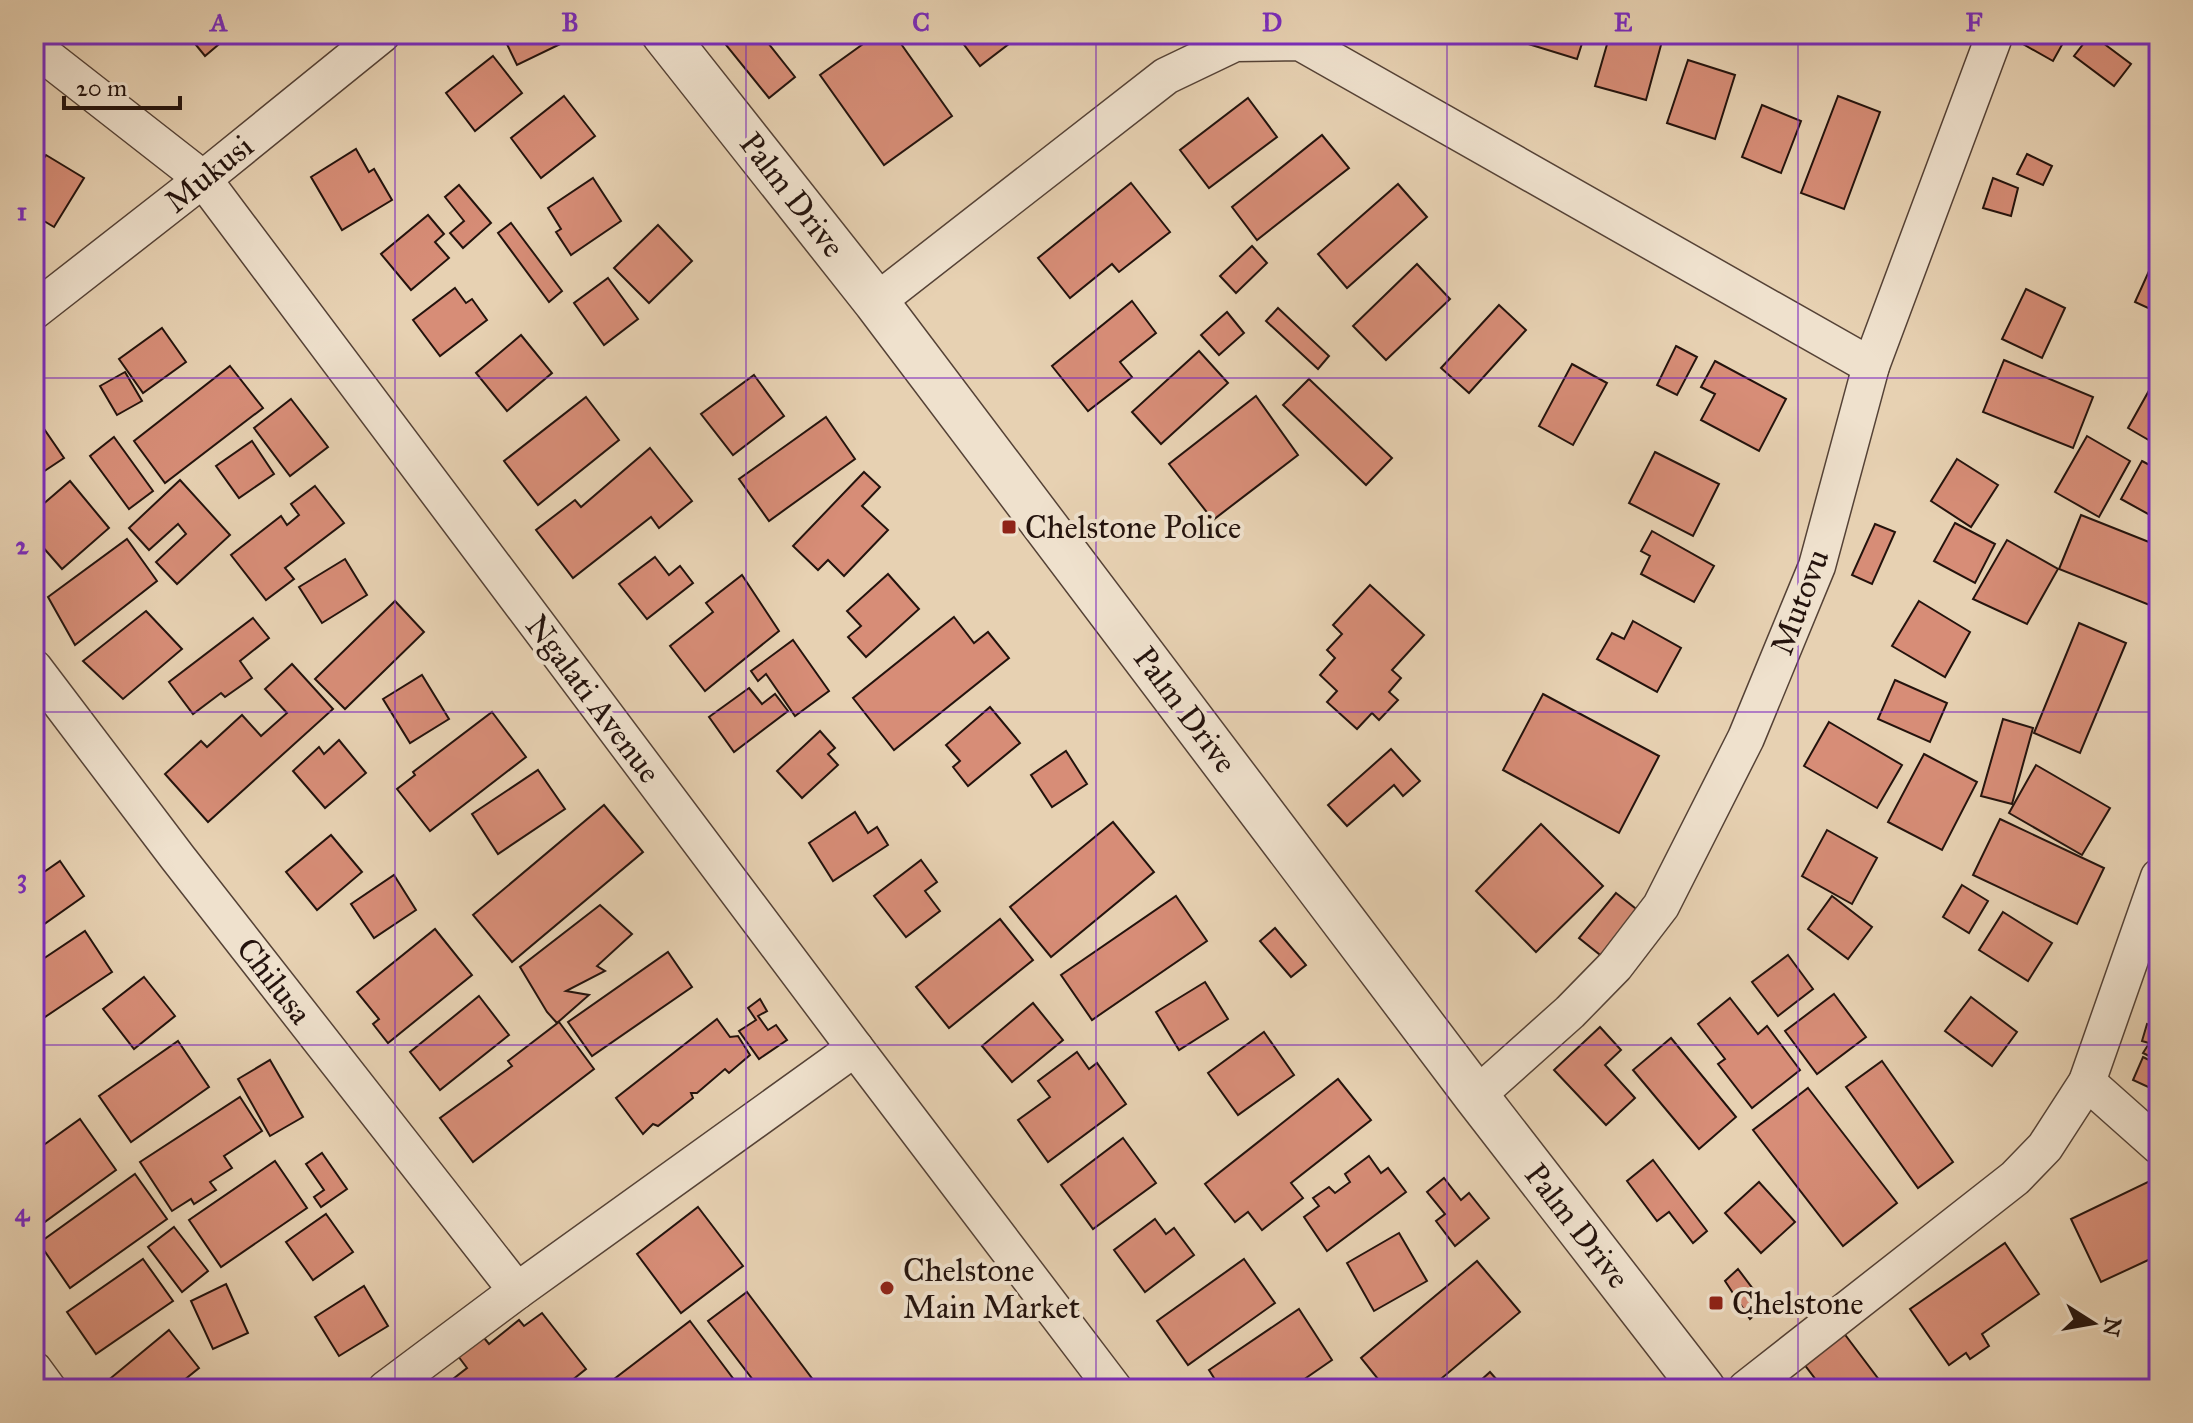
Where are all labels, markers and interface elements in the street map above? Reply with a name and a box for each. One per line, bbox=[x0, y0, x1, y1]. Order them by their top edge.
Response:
text: A bbox=[208, 6, 228, 38]
text: B bbox=[561, 6, 579, 38]
text: C bbox=[912, 6, 930, 38]
text: D bbox=[1262, 6, 1282, 38]
text: E bbox=[1614, 6, 1633, 38]
text: F bbox=[1966, 6, 1983, 38]
scale bar bbox=[64, 60, 180, 110]
text: 20 m bbox=[76, 73, 127, 103]
street label: Palm Drive bbox=[731, 125, 853, 265]
street label: Mukusi bbox=[157, 127, 261, 221]
text: 1 bbox=[17, 195, 27, 227]
place label: Chelstone Police bbox=[1025, 508, 1241, 547]
marker: Chelstone Police bbox=[1000, 518, 1018, 536]
text: 2 bbox=[16, 529, 30, 561]
street label: Mutovu bbox=[1762, 544, 1838, 660]
street label: Ngalati Avenue bbox=[517, 607, 669, 791]
street label: Palm Drive bbox=[1125, 639, 1245, 781]
text: 3 bbox=[17, 862, 27, 894]
street label: Chilusa bbox=[228, 930, 320, 1032]
street label: Palm Drive bbox=[1516, 1156, 1638, 1296]
text: 4 bbox=[15, 1196, 31, 1228]
place label: Chelstone Main Market bbox=[903, 1251, 1080, 1327]
marker: Chelstone Main Market bbox=[878, 1279, 896, 1297]
north arrow bbox=[2053, 1283, 2133, 1363]
place label: Chelstone bbox=[1732, 1284, 1864, 1323]
marker: Chelstone bbox=[1707, 1294, 1725, 1312]
text: N bbox=[2097, 1315, 2127, 1339]

